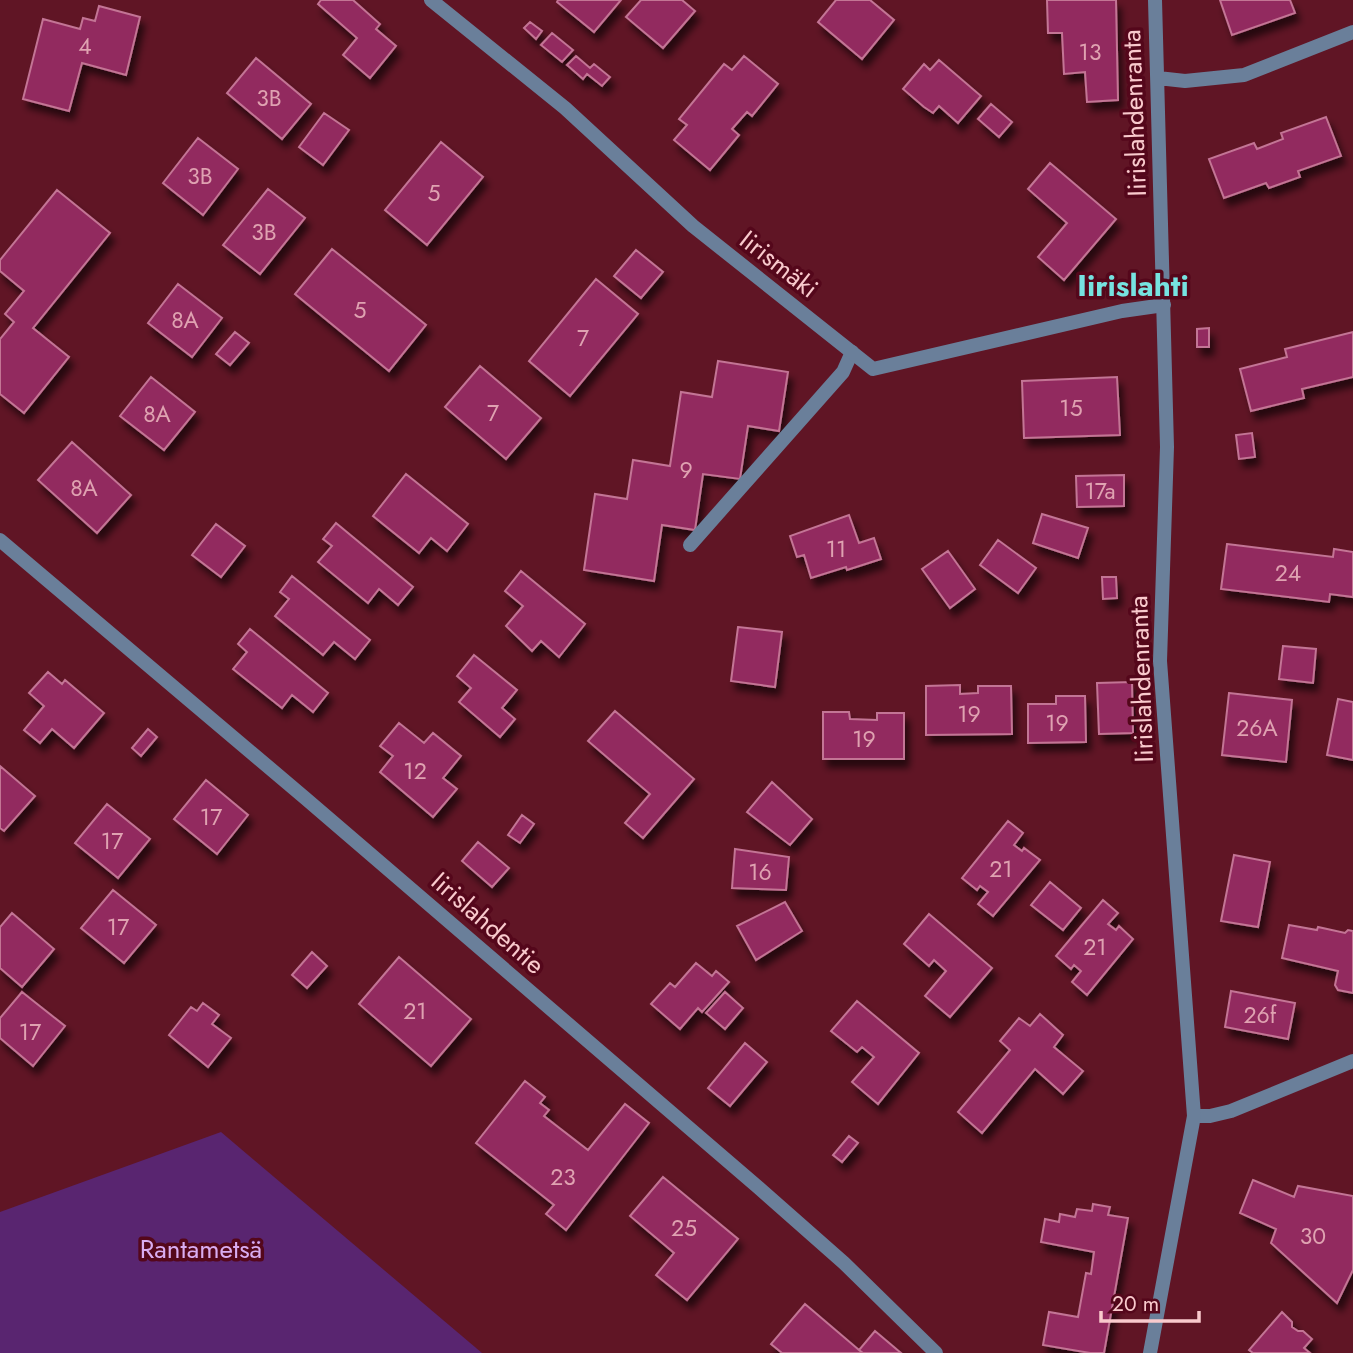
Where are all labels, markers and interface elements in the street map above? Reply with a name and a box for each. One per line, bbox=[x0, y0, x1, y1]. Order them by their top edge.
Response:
house number: 4 bbox=[78, 29, 92, 63]
street label: Iirislahdenranta bbox=[1112, 29, 1156, 197]
house number: 13 bbox=[1079, 35, 1101, 69]
house number: 3B bbox=[256, 81, 282, 115]
house number: 3B bbox=[187, 159, 213, 193]
house number: 5 bbox=[428, 176, 441, 210]
house number: 3B bbox=[251, 215, 277, 249]
street label: Iirismäki bbox=[732, 221, 826, 307]
district label: Iirislahti bbox=[1077, 264, 1189, 307]
house number: 5 bbox=[354, 293, 367, 327]
house number: 8A bbox=[171, 303, 200, 337]
house number: 7 bbox=[577, 321, 589, 355]
house number: 15 bbox=[1059, 391, 1083, 425]
house number: 7 bbox=[487, 396, 499, 430]
house number: 8A bbox=[143, 397, 172, 431]
house number: 9 bbox=[679, 453, 693, 487]
house number: 8A bbox=[70, 471, 99, 505]
house number: 17a bbox=[1084, 474, 1116, 508]
house number: 11 bbox=[826, 532, 846, 566]
house number: 24 bbox=[1275, 556, 1301, 590]
street label: Iirislahdenranta bbox=[1119, 595, 1163, 763]
house number: 19 bbox=[957, 697, 981, 731]
house number: 19 bbox=[1045, 706, 1069, 740]
house number: 26A bbox=[1236, 711, 1279, 745]
house number: 19 bbox=[852, 722, 876, 756]
house number: 12 bbox=[403, 754, 427, 788]
house number: 17 bbox=[200, 800, 222, 834]
house number: 17 bbox=[101, 824, 123, 858]
house number: 21 bbox=[989, 852, 1013, 886]
house number: 16 bbox=[748, 855, 772, 889]
street label: Iirislahdentie bbox=[423, 863, 553, 983]
house number: 17 bbox=[107, 910, 129, 944]
house number: 21 bbox=[1083, 930, 1107, 964]
house number: 21 bbox=[403, 994, 427, 1028]
house number: 26f bbox=[1244, 998, 1278, 1032]
house number: 17 bbox=[19, 1015, 41, 1049]
house number: 23 bbox=[550, 1160, 576, 1194]
house number: 25 bbox=[671, 1211, 697, 1245]
house number: 30 bbox=[1300, 1219, 1326, 1253]
park label: Rantametsä bbox=[140, 1230, 262, 1268]
scale bar bbox=[1101, 1280, 1199, 1324]
text: 20 m bbox=[1112, 1289, 1159, 1319]

